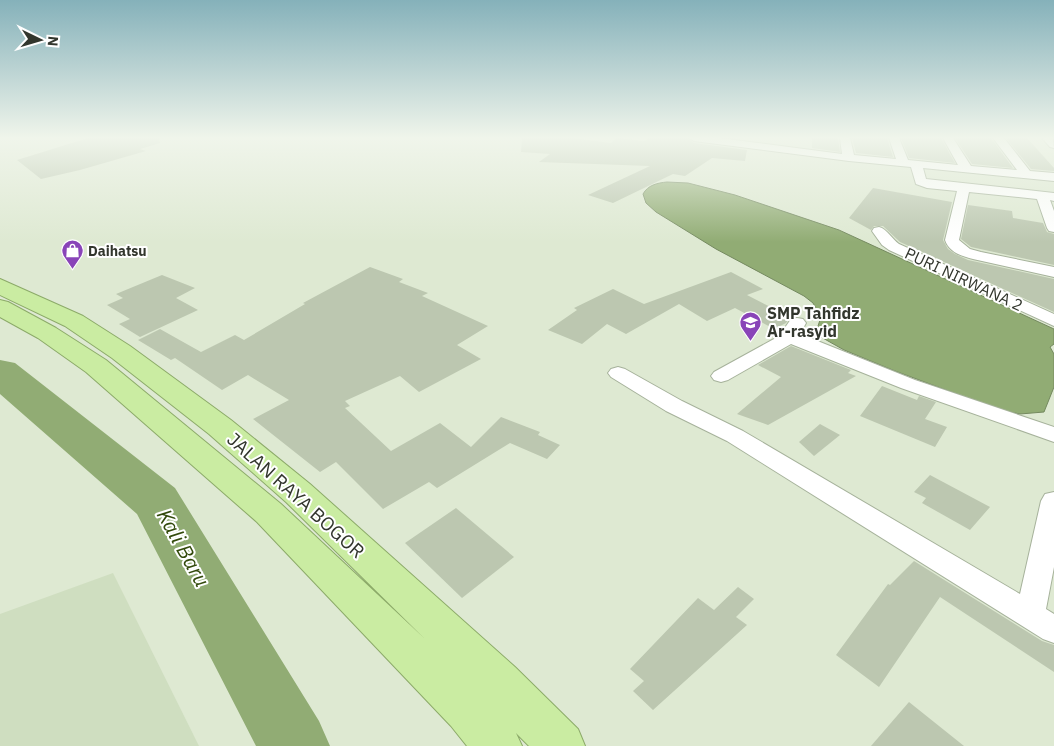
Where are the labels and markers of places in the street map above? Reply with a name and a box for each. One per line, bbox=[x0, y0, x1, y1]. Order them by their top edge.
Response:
shop icon: Daihatsu bbox=[60, 239, 84, 270]
place label: Daihatsu bbox=[88, 242, 147, 260]
place label: SMP Tahfidz Ar-rasyid bbox=[767, 303, 860, 341]
school or university icon: SMP Tahfidz Ar-rasyid bbox=[739, 310, 763, 341]

